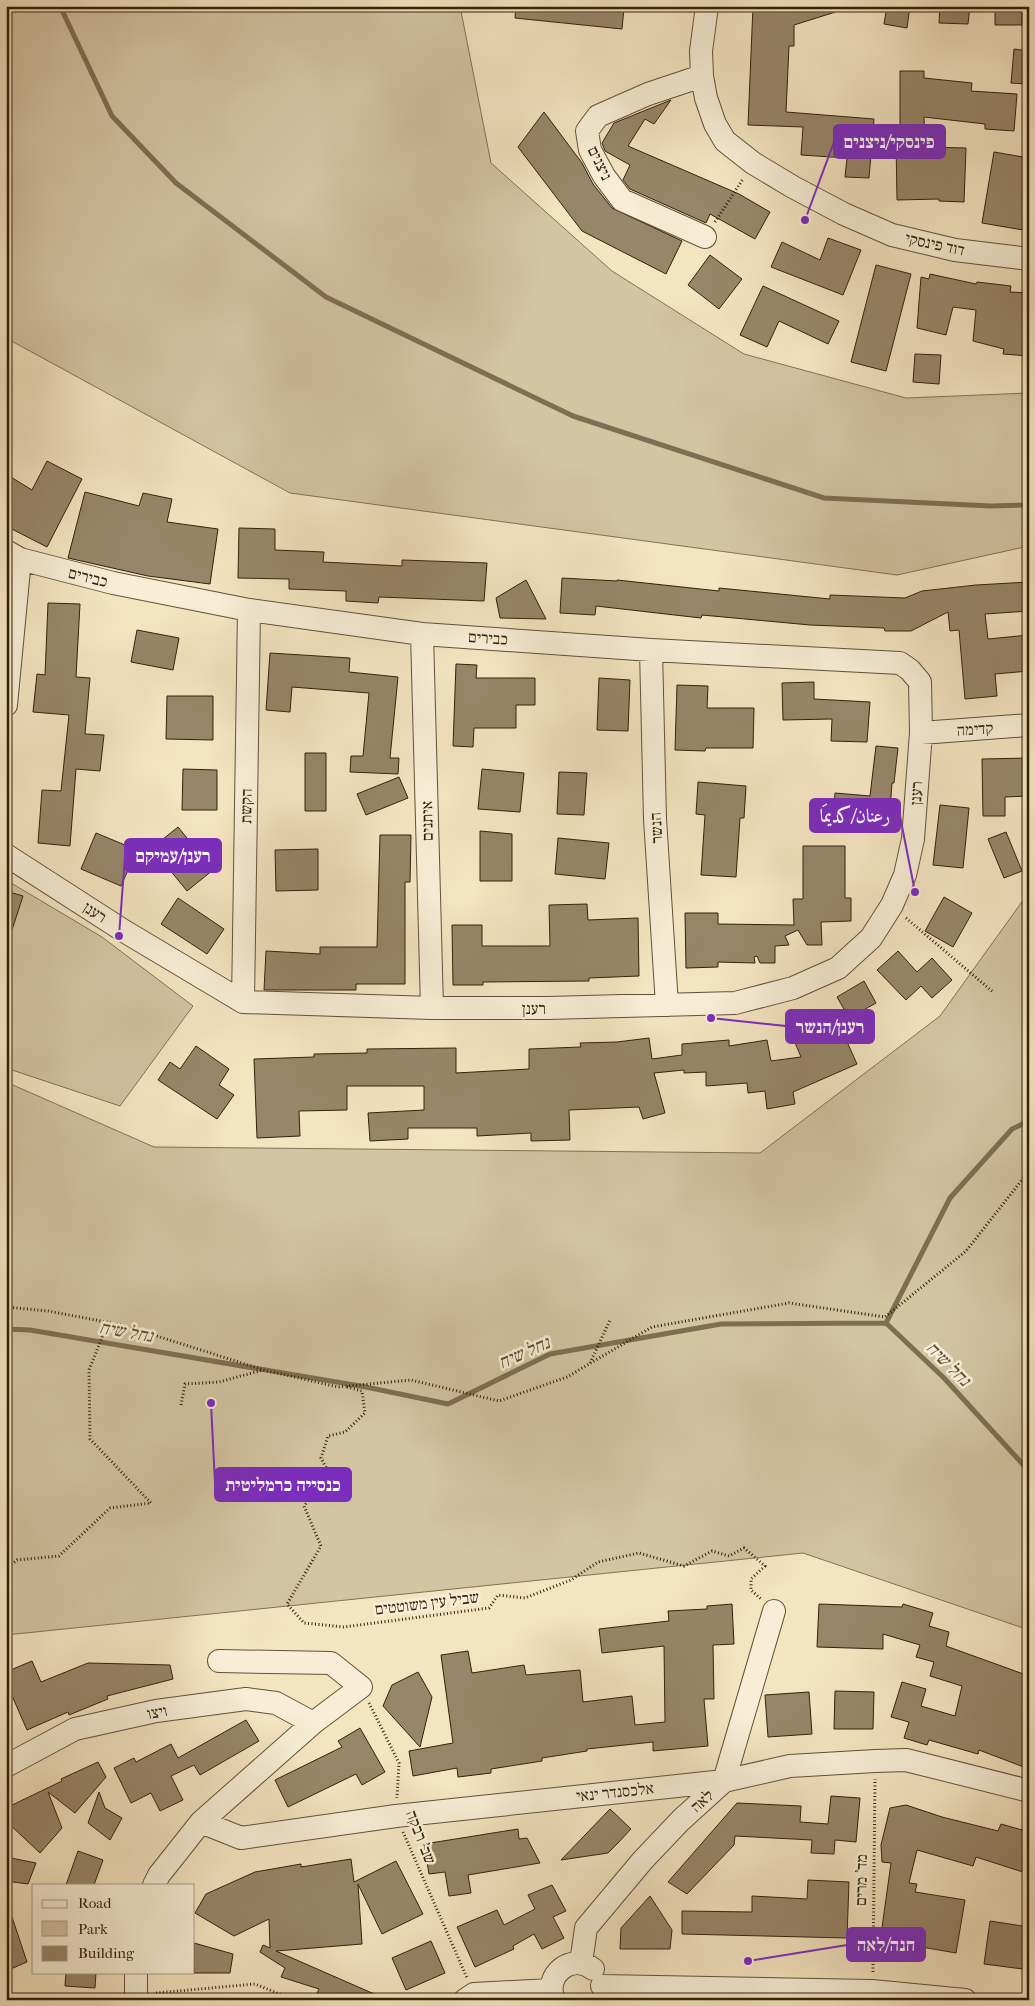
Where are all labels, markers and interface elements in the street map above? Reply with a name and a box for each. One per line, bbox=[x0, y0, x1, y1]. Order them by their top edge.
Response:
callout: פינסקי/ניצנים bbox=[834, 125, 945, 158]
text: פינסקי/ניצנים bbox=[843, 132, 935, 153]
street label: ניצנים bbox=[584, 143, 616, 183]
street label: דוד פינסקי bbox=[904, 228, 966, 260]
street label: כבירים bbox=[66, 563, 110, 591]
street label: כבירים bbox=[467, 627, 509, 649]
street label: קדימה bbox=[956, 718, 994, 740]
street label: רענן bbox=[906, 780, 926, 806]
street label: הקשת bbox=[236, 788, 256, 824]
callout: رعنان/كديمَا bbox=[810, 799, 900, 832]
street label: איתנים bbox=[417, 801, 437, 841]
text: رعنان/كديمَا bbox=[820, 803, 890, 827]
street label: הנשר bbox=[646, 812, 666, 844]
callout: רענן/עמיקם bbox=[125, 839, 221, 872]
text: רענן/עמיקם bbox=[135, 846, 211, 867]
street label: רענן bbox=[80, 897, 110, 927]
street label: רענן bbox=[522, 999, 546, 1018]
callout: רענן/הנשר bbox=[786, 1010, 874, 1043]
text: רענן/הנשר bbox=[796, 1017, 864, 1038]
water label: נחל שיח bbox=[97, 1317, 156, 1347]
water label: נחל שיח bbox=[495, 1332, 555, 1374]
water label: נחל שיח bbox=[921, 1337, 976, 1392]
callout: כנסייה כרמליטית bbox=[215, 1468, 351, 1501]
text: כנסייה כרמליטית bbox=[225, 1475, 341, 1496]
street label: שביל עין משוטטים bbox=[374, 1587, 480, 1619]
street label: ויצו bbox=[145, 1701, 169, 1723]
street label: אלכסנדר ינאי bbox=[575, 1778, 655, 1806]
street label: לאה bbox=[686, 1786, 718, 1816]
street label: שב' רבקה bbox=[402, 1807, 440, 1867]
street label: מד' מרים bbox=[851, 1854, 871, 1906]
legend bbox=[32, 1884, 195, 1974]
text: Road bbox=[78, 1894, 112, 1912]
text: Park bbox=[78, 1920, 108, 1938]
callout: חנה/לאה bbox=[847, 1928, 925, 1961]
text: חנה/לאה bbox=[857, 1935, 915, 1956]
text: Building bbox=[78, 1944, 135, 1962]

